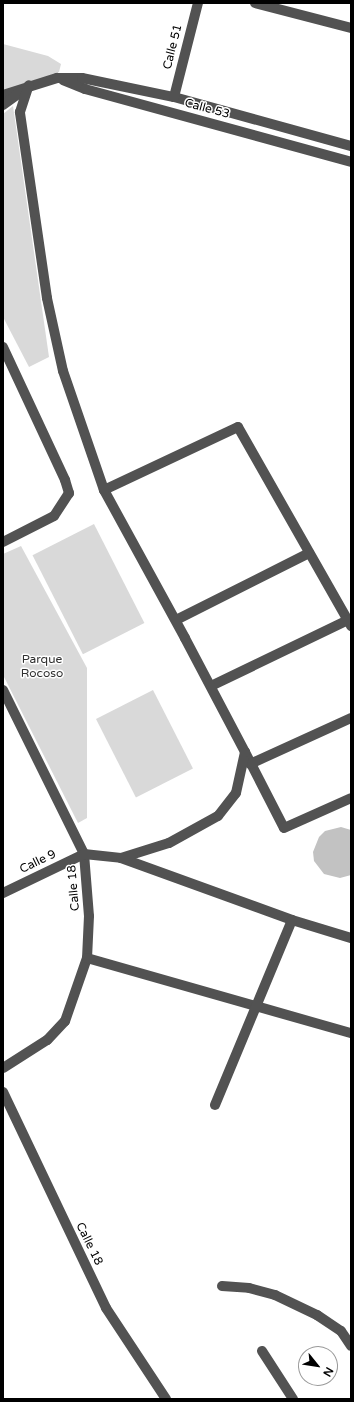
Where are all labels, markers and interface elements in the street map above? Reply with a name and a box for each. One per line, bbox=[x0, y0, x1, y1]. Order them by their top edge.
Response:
street label: Calle 51 bbox=[160, 23, 186, 71]
street label: Calle 53 bbox=[183, 96, 231, 122]
park label: Parque Rocoso bbox=[21, 653, 63, 681]
street label: Calle 9 bbox=[18, 847, 58, 877]
street label: Calle 18 bbox=[65, 864, 83, 912]
street label: Calle 18 bbox=[72, 1220, 106, 1268]
north arrow bbox=[298, 1346, 338, 1386]
text: N bbox=[320, 1365, 336, 1379]

